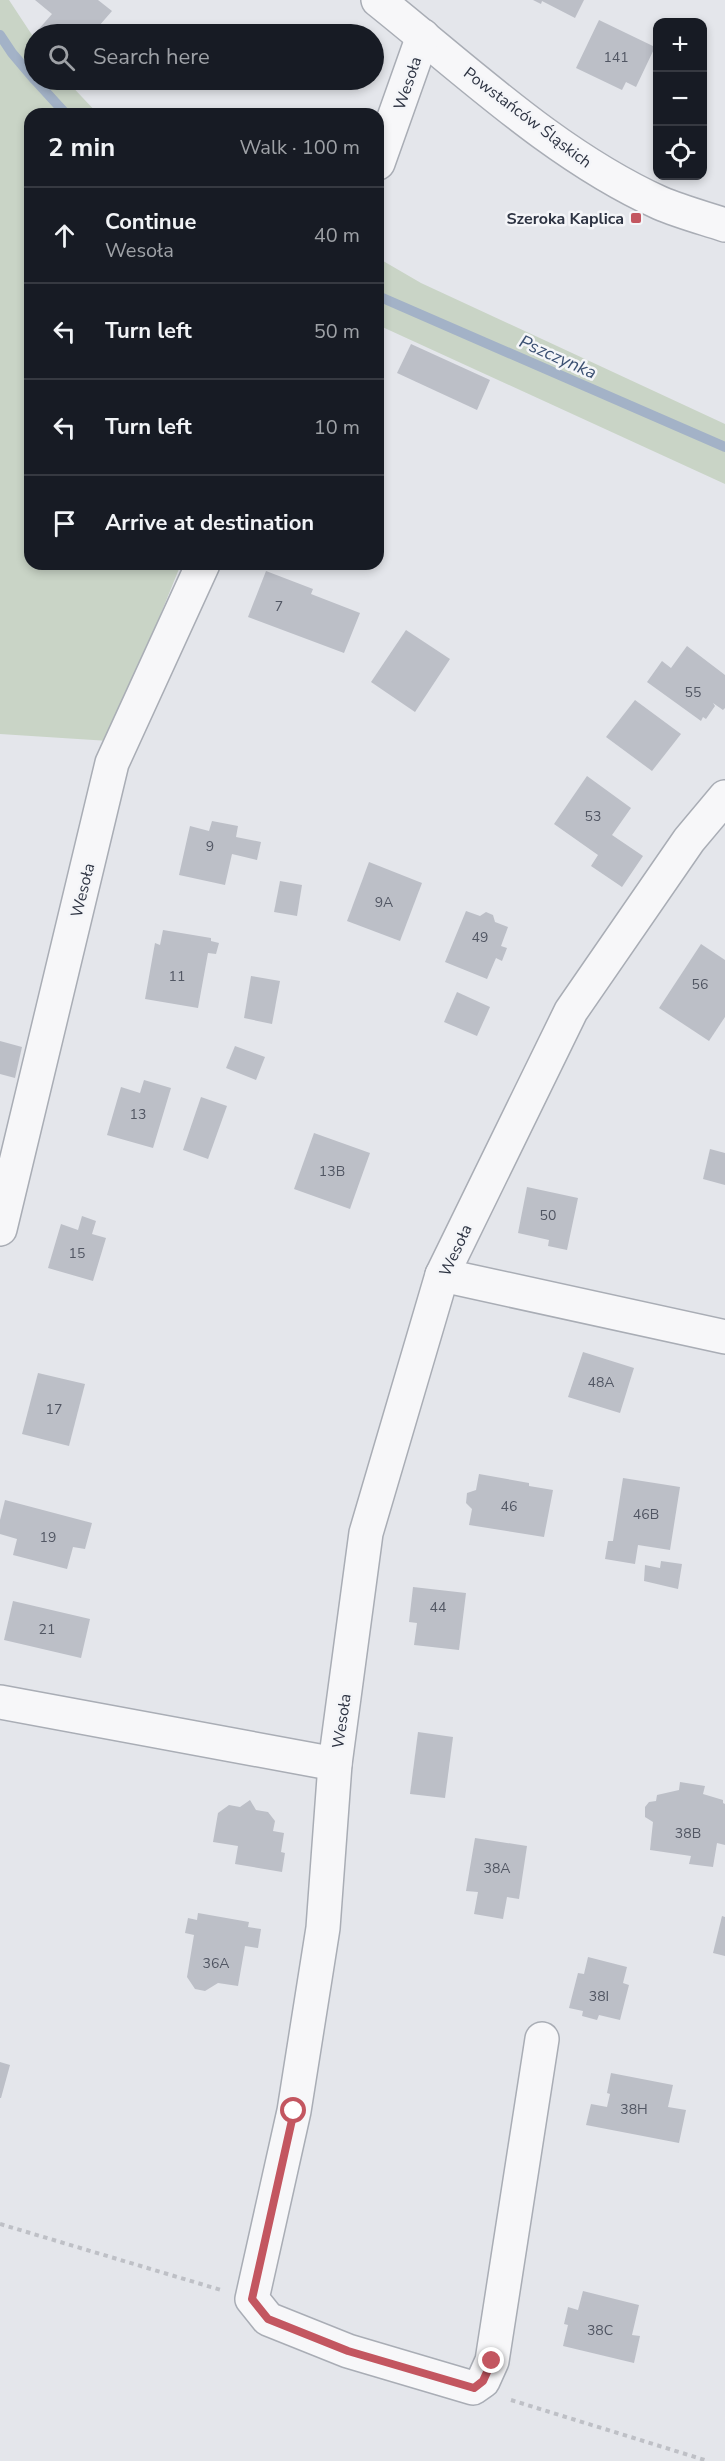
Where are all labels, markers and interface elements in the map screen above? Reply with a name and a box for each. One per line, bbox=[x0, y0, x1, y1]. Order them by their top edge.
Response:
map controls bbox=[653, 18, 707, 180]
button: + bbox=[653, 18, 707, 72]
search box bbox=[24, 24, 384, 90]
icon: search bbox=[45, 41, 78, 74]
text: Search here bbox=[93, 42, 210, 72]
house number: 141 bbox=[603, 48, 629, 67]
street label: Wesoła bbox=[389, 54, 427, 113]
street label: Powstańców Śląskich bbox=[459, 62, 596, 173]
button: − bbox=[653, 72, 707, 126]
button: locate bbox=[653, 126, 707, 180]
text: 2 min bbox=[48, 130, 115, 165]
text: Walk · 100 m bbox=[240, 134, 360, 161]
text: Continue bbox=[105, 207, 196, 237]
place label: Szeroka Kaplica bbox=[506, 208, 624, 230]
marker: Szeroka Kaplica bbox=[629, 211, 643, 225]
icon: ahead bbox=[48, 219, 81, 252]
text: 40 m bbox=[314, 222, 360, 249]
text: Wesoła bbox=[105, 237, 174, 264]
icon: left bbox=[48, 315, 81, 348]
text: Turn left bbox=[105, 316, 192, 346]
text: 50 m bbox=[314, 318, 360, 345]
water label: Pszczynka bbox=[516, 329, 600, 385]
icon: left bbox=[48, 411, 81, 444]
text: Turn left bbox=[105, 412, 192, 442]
text: 10 m bbox=[314, 414, 360, 441]
icon: arrive bbox=[48, 507, 81, 540]
text: Arrive at destination bbox=[105, 508, 314, 538]
house number: 7 bbox=[275, 597, 283, 616]
house number: 55 bbox=[685, 683, 701, 702]
house number: 53 bbox=[585, 807, 601, 826]
house number: 9 bbox=[206, 837, 214, 856]
street label: Wesoła bbox=[66, 861, 100, 920]
house number: 9A bbox=[375, 893, 393, 912]
house number: 49 bbox=[472, 928, 488, 947]
house number: 11 bbox=[169, 967, 185, 986]
house number: 56 bbox=[692, 975, 708, 994]
house number: 13 bbox=[130, 1105, 146, 1124]
house number: 13B bbox=[319, 1162, 345, 1181]
house number: 50 bbox=[540, 1206, 556, 1225]
street label: Wesoła bbox=[434, 1221, 477, 1280]
house number: 15 bbox=[69, 1244, 85, 1263]
house number: 48A bbox=[587, 1373, 615, 1392]
house number: 17 bbox=[46, 1400, 62, 1419]
house number: 46 bbox=[501, 1497, 517, 1516]
house number: 46B bbox=[633, 1505, 659, 1524]
house number: 19 bbox=[40, 1528, 56, 1547]
house number: 44 bbox=[430, 1598, 446, 1617]
house number: 21 bbox=[39, 1620, 55, 1639]
street label: Wesoła bbox=[327, 1692, 357, 1750]
house number: 38B bbox=[675, 1824, 701, 1843]
house number: 38A bbox=[483, 1859, 511, 1878]
house number: 36A bbox=[202, 1954, 230, 1973]
house number: 38I bbox=[589, 1987, 609, 2006]
route start bbox=[280, 2097, 306, 2123]
house number: 38H bbox=[620, 2100, 648, 2119]
house number: 38C bbox=[587, 2321, 613, 2340]
route end bbox=[478, 2347, 504, 2373]

